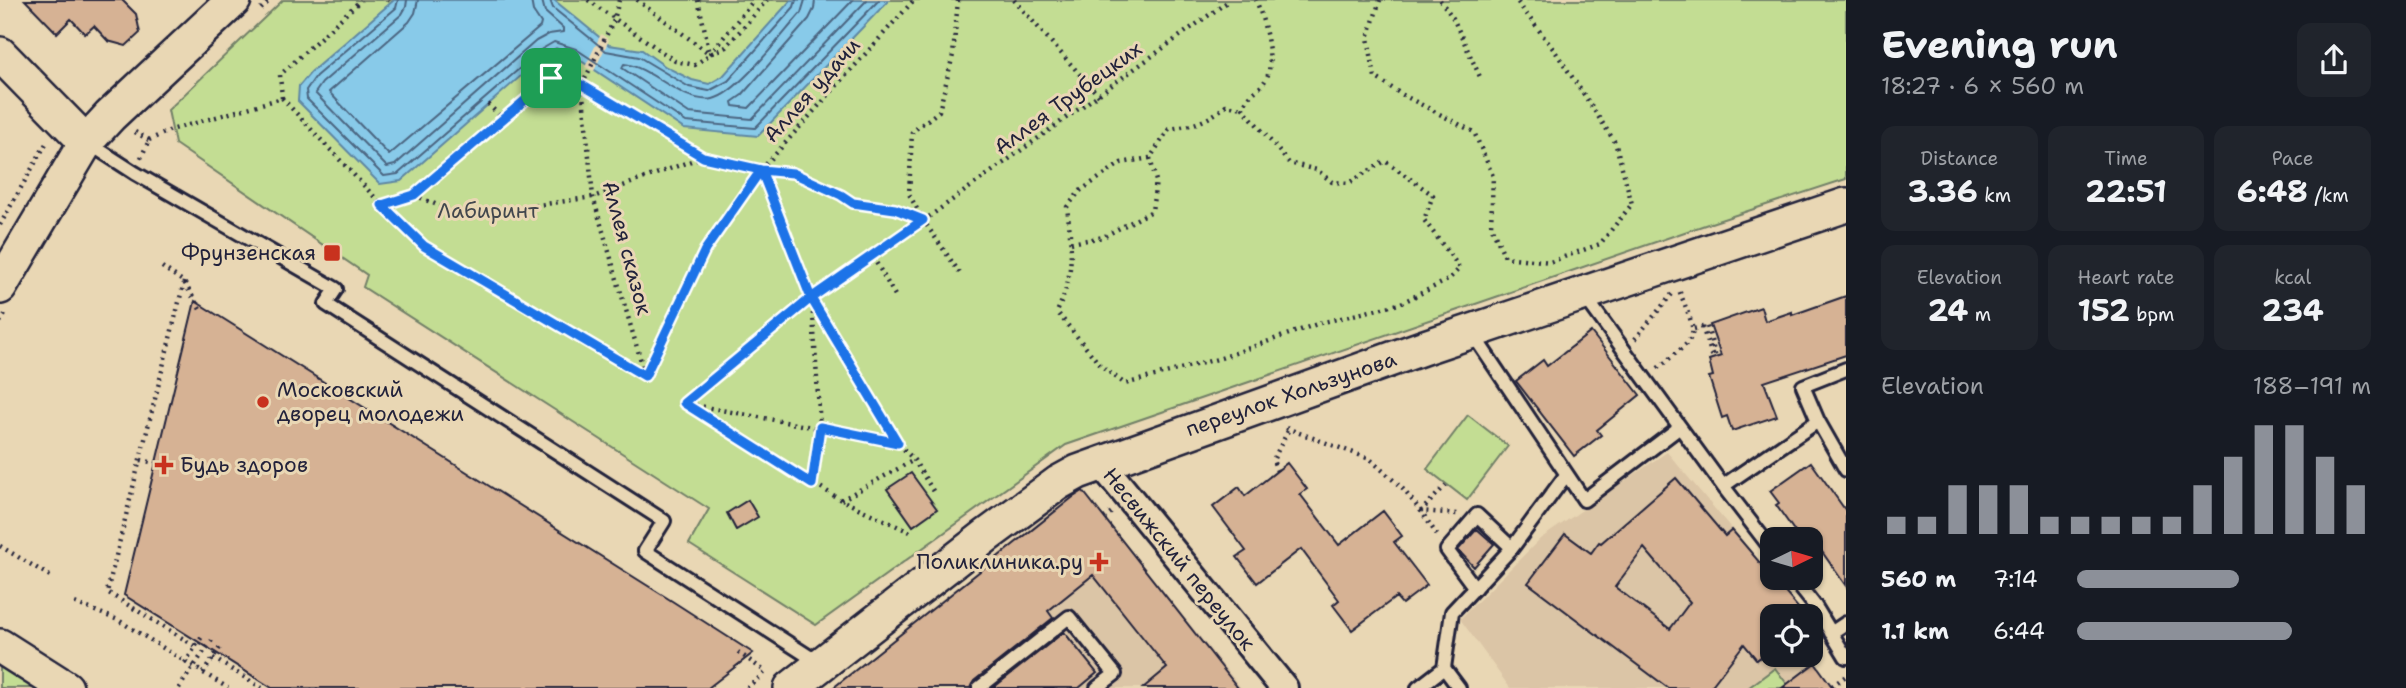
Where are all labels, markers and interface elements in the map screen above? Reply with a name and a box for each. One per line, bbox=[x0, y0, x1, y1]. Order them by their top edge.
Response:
text: Evening run bbox=[1881, 19, 2118, 70]
button: share bbox=[2297, 23, 2371, 97]
street label: Аллея удачи bbox=[757, 31, 867, 148]
street label: Аллея Трубецких bbox=[988, 35, 1148, 161]
pin bbox=[521, 48, 581, 108]
icon: arrive bbox=[532, 59, 570, 97]
text: 18:27 · 6 × 560 m bbox=[1881, 71, 2084, 101]
text: Distance bbox=[1920, 146, 1998, 171]
text: Time bbox=[2104, 146, 2148, 171]
text: Pace bbox=[2272, 146, 2314, 171]
text: 3.36 bbox=[1907, 171, 1978, 212]
text: 22:51 bbox=[2085, 171, 2167, 212]
text: 6:48 bbox=[2237, 171, 2308, 212]
street label: Аллея сказок bbox=[596, 178, 658, 318]
text: km bbox=[1978, 183, 2011, 208]
text: /km bbox=[2308, 183, 2349, 208]
park label: Лабиринт bbox=[437, 197, 539, 225]
place label: Фрунзенская bbox=[181, 239, 316, 267]
marker: Фрунзенская bbox=[322, 243, 342, 263]
text: Elevation bbox=[1917, 265, 2002, 290]
text: Heart rate bbox=[2078, 265, 2174, 290]
text: kcal bbox=[2274, 265, 2311, 290]
text: 24 bbox=[1928, 290, 1968, 331]
text: 152 bbox=[2077, 290, 2130, 331]
text: 234 bbox=[2262, 290, 2324, 331]
text: m bbox=[1968, 302, 1991, 327]
text: bpm bbox=[2130, 302, 2175, 327]
street label: переулок Хользунова bbox=[1182, 345, 1400, 443]
text: Elevation bbox=[1881, 371, 1984, 401]
text: 188–191 m bbox=[2253, 371, 2371, 401]
place label: Московский дворец молодежи bbox=[277, 376, 464, 428]
marker: Московский дворец молодежи bbox=[255, 394, 271, 410]
place label: Будь здоров bbox=[180, 451, 308, 479]
marker: Будь здоров bbox=[154, 455, 174, 475]
street label: Несвижский переулок bbox=[1097, 462, 1261, 656]
north arrow bbox=[1760, 527, 1824, 590]
map controls bbox=[1760, 527, 1823, 667]
place label: Поликлиника.ру bbox=[917, 548, 1083, 576]
marker: Поликлиника.ру bbox=[1089, 552, 1109, 572]
text: 560 m bbox=[1881, 564, 1956, 594]
text: 7:14 bbox=[1993, 564, 2038, 594]
button: locate bbox=[1760, 604, 1823, 667]
text: 1.1 km bbox=[1881, 616, 1949, 646]
text: 6:44 bbox=[1993, 616, 2045, 646]

